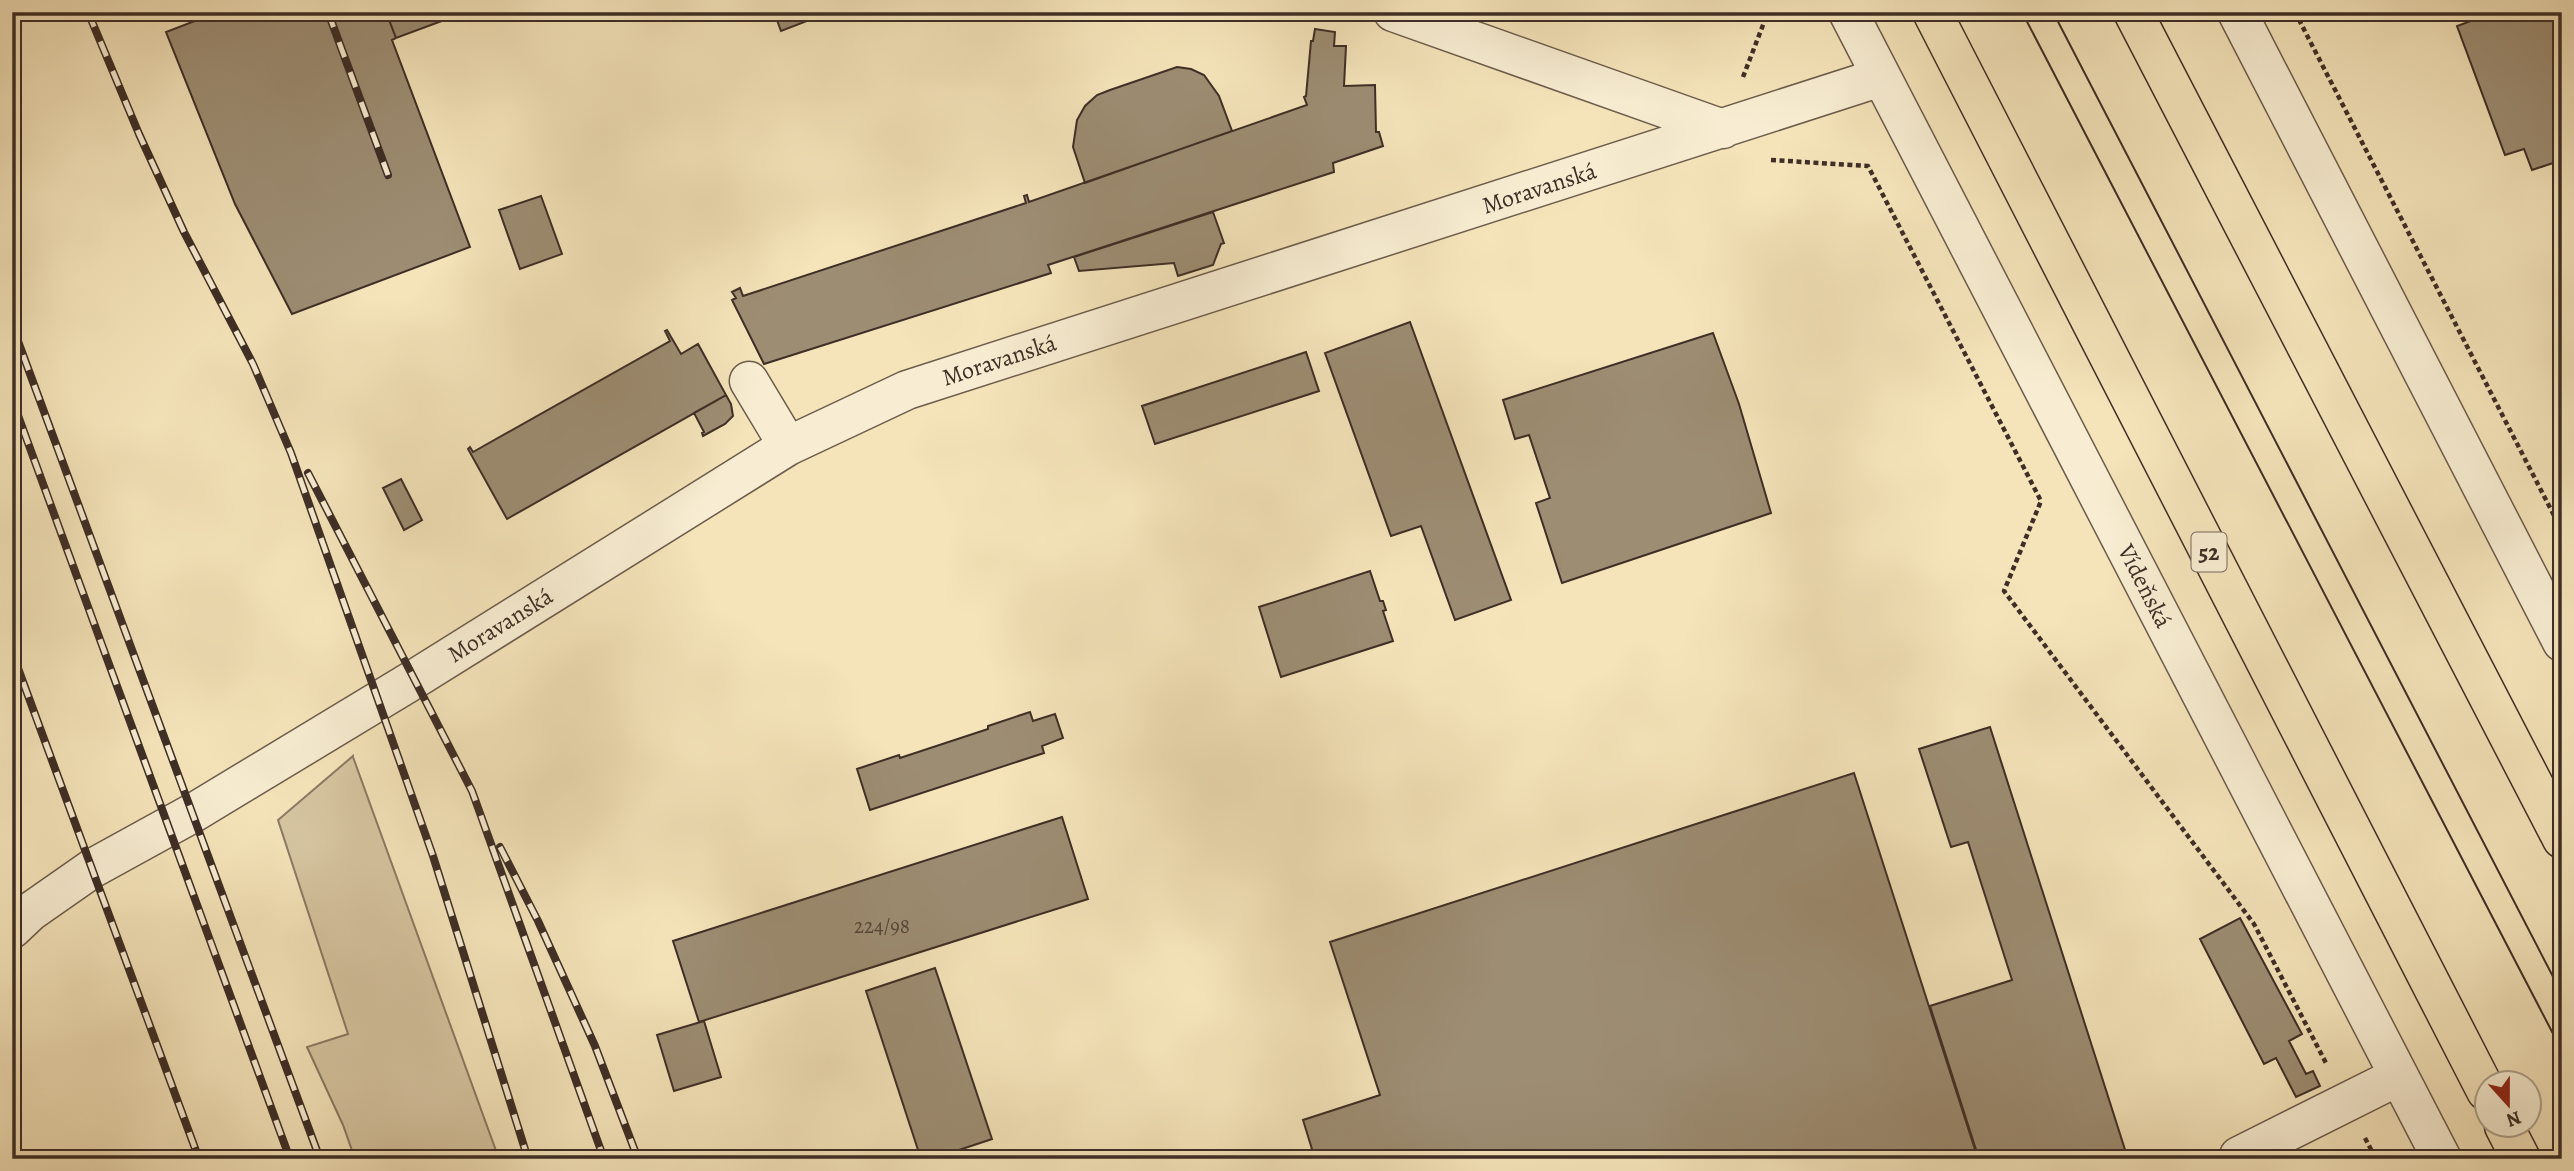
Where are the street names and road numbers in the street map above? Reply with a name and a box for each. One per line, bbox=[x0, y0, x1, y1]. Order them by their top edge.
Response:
street label: Moravanská bbox=[1478, 154, 1601, 222]
street label: Moravanská bbox=[938, 326, 1061, 394]
road number: 52 bbox=[2192, 532, 2226, 572]
street label: Vídeňská bbox=[2110, 538, 2180, 634]
street label: Moravanská bbox=[441, 580, 559, 670]

